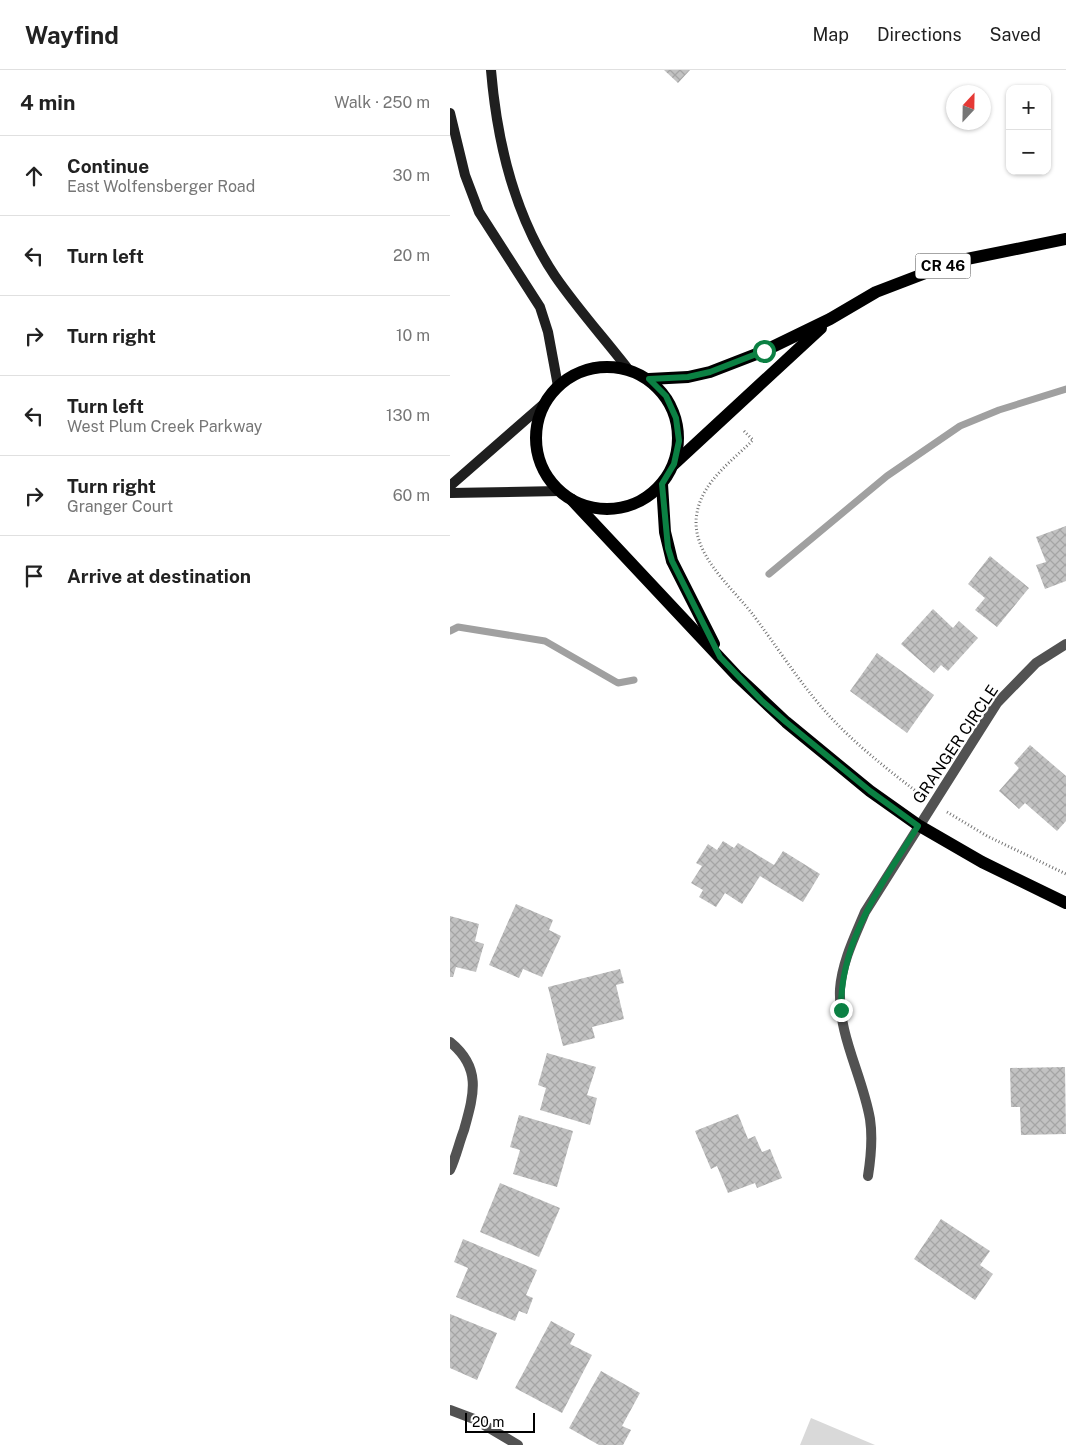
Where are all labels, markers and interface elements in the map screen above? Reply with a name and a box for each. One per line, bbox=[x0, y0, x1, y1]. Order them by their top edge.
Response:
text: Wayfind bbox=[25, 21, 119, 49]
text: Map bbox=[812, 24, 849, 45]
text: Directions bbox=[877, 24, 962, 45]
text: Saved bbox=[990, 24, 1041, 45]
north arrow bbox=[946, 85, 991, 130]
map controls bbox=[1006, 85, 1051, 175]
button: + bbox=[1006, 85, 1051, 130]
text: 4 min bbox=[20, 90, 75, 115]
text: Walk · 250 m bbox=[334, 93, 430, 112]
button: − bbox=[1006, 130, 1051, 175]
text: Continue bbox=[67, 155, 149, 177]
icon: ahead bbox=[20, 162, 48, 190]
text: 30 m bbox=[393, 166, 430, 185]
text: East Wolfensberger Road bbox=[67, 177, 255, 196]
icon: left bbox=[20, 242, 48, 270]
text: Turn left bbox=[67, 245, 144, 267]
text: 20 m bbox=[393, 246, 430, 265]
road number: CR 46 bbox=[916, 254, 970, 278]
icon: right bbox=[20, 322, 48, 350]
text: Turn right bbox=[67, 325, 156, 347]
text: 10 m bbox=[396, 326, 430, 345]
route start bbox=[753, 340, 776, 363]
text: Turn left bbox=[67, 395, 144, 417]
icon: left bbox=[20, 402, 48, 430]
text: 130 m bbox=[386, 406, 430, 425]
text: West Plum Creek Parkway bbox=[67, 417, 262, 436]
text: Turn right bbox=[67, 475, 156, 497]
icon: right bbox=[20, 482, 48, 510]
text: 60 m bbox=[393, 486, 430, 505]
text: Granger Court bbox=[67, 497, 173, 516]
icon: arrive bbox=[20, 562, 48, 590]
text: Arrive at destination bbox=[67, 565, 251, 587]
street label: GRANGER CIRCLE bbox=[909, 681, 1002, 807]
route end bbox=[830, 999, 853, 1022]
scale bar bbox=[465, 1410, 535, 1433]
text: 20 m bbox=[472, 1414, 504, 1430]

